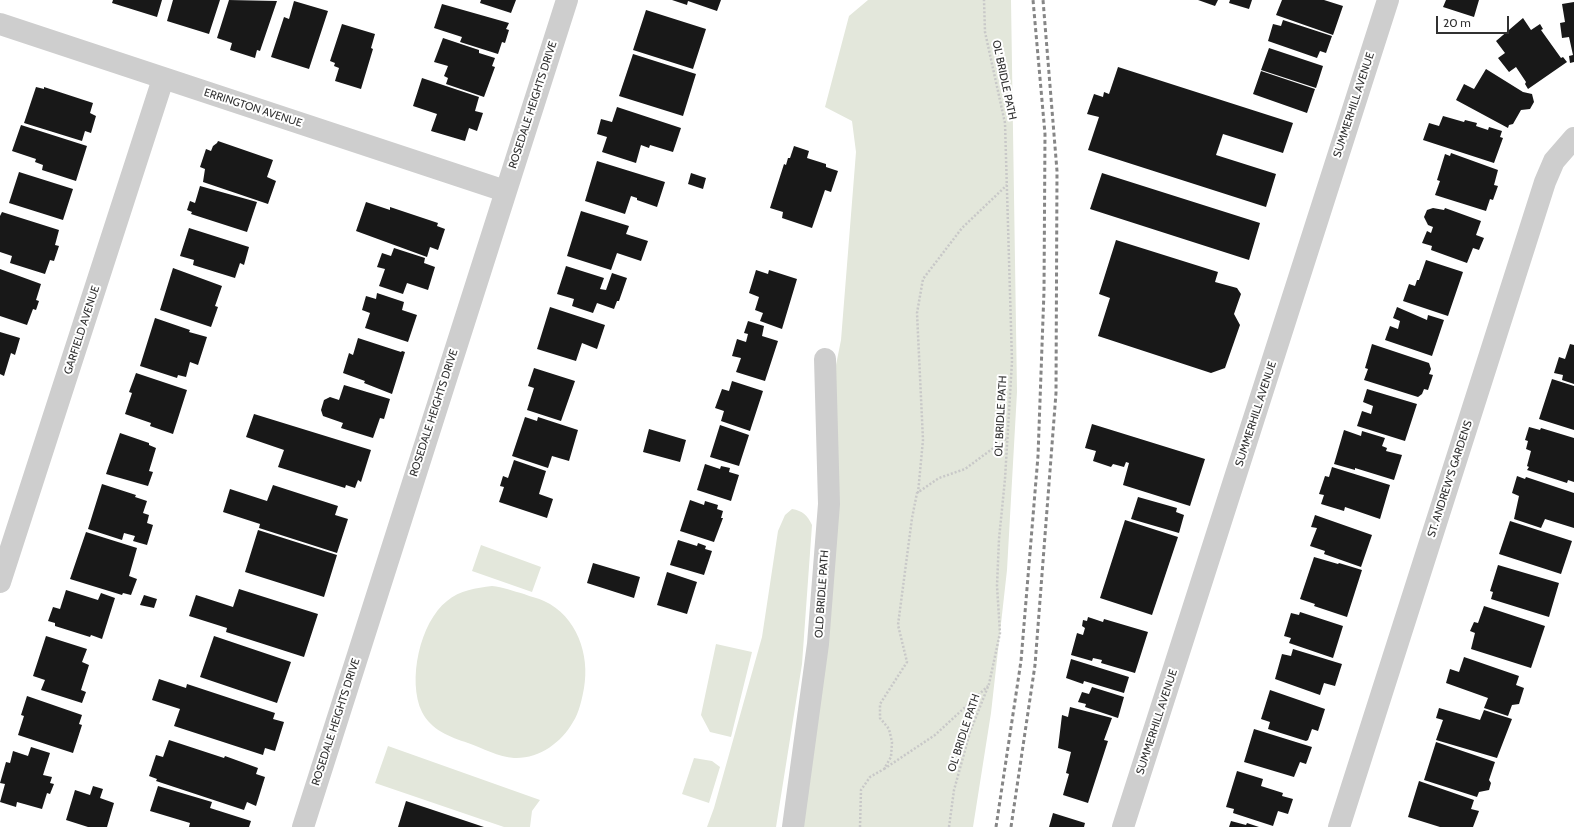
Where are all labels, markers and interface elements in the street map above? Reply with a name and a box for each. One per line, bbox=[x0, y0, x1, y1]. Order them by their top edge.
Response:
scale bar bbox=[1438, 8, 1511, 34]
text: 20 m bbox=[1443, 15, 1471, 30]
street label: OL' BRIDLE PATH bbox=[989, 39, 1019, 121]
street label: ROSEDALE HEIGHTS DRIVE bbox=[506, 40, 560, 170]
street label: SUMMERHILL AVENUE bbox=[1331, 51, 1377, 159]
street label: ERRINGTON AVENUE bbox=[202, 86, 304, 130]
street label: GARFIELD AVENUE bbox=[61, 284, 103, 376]
street label: ROSEDALE HEIGHTS DRIVE bbox=[407, 348, 461, 478]
street label: SUMMERHILL AVENUE bbox=[1233, 360, 1279, 468]
street label: OL' BRIDLE PATH bbox=[992, 375, 1010, 457]
street label: ST. ANDREW'S GARDENS bbox=[1425, 419, 1475, 539]
street label: OLD BRIDLE PATH bbox=[812, 550, 832, 638]
street label: ROSEDALE HEIGHTS DRIVE bbox=[309, 657, 363, 787]
street label: SUMMERHILL AVENUE bbox=[1134, 668, 1180, 776]
street label: OL' BRIDLE PATH bbox=[945, 692, 983, 774]

